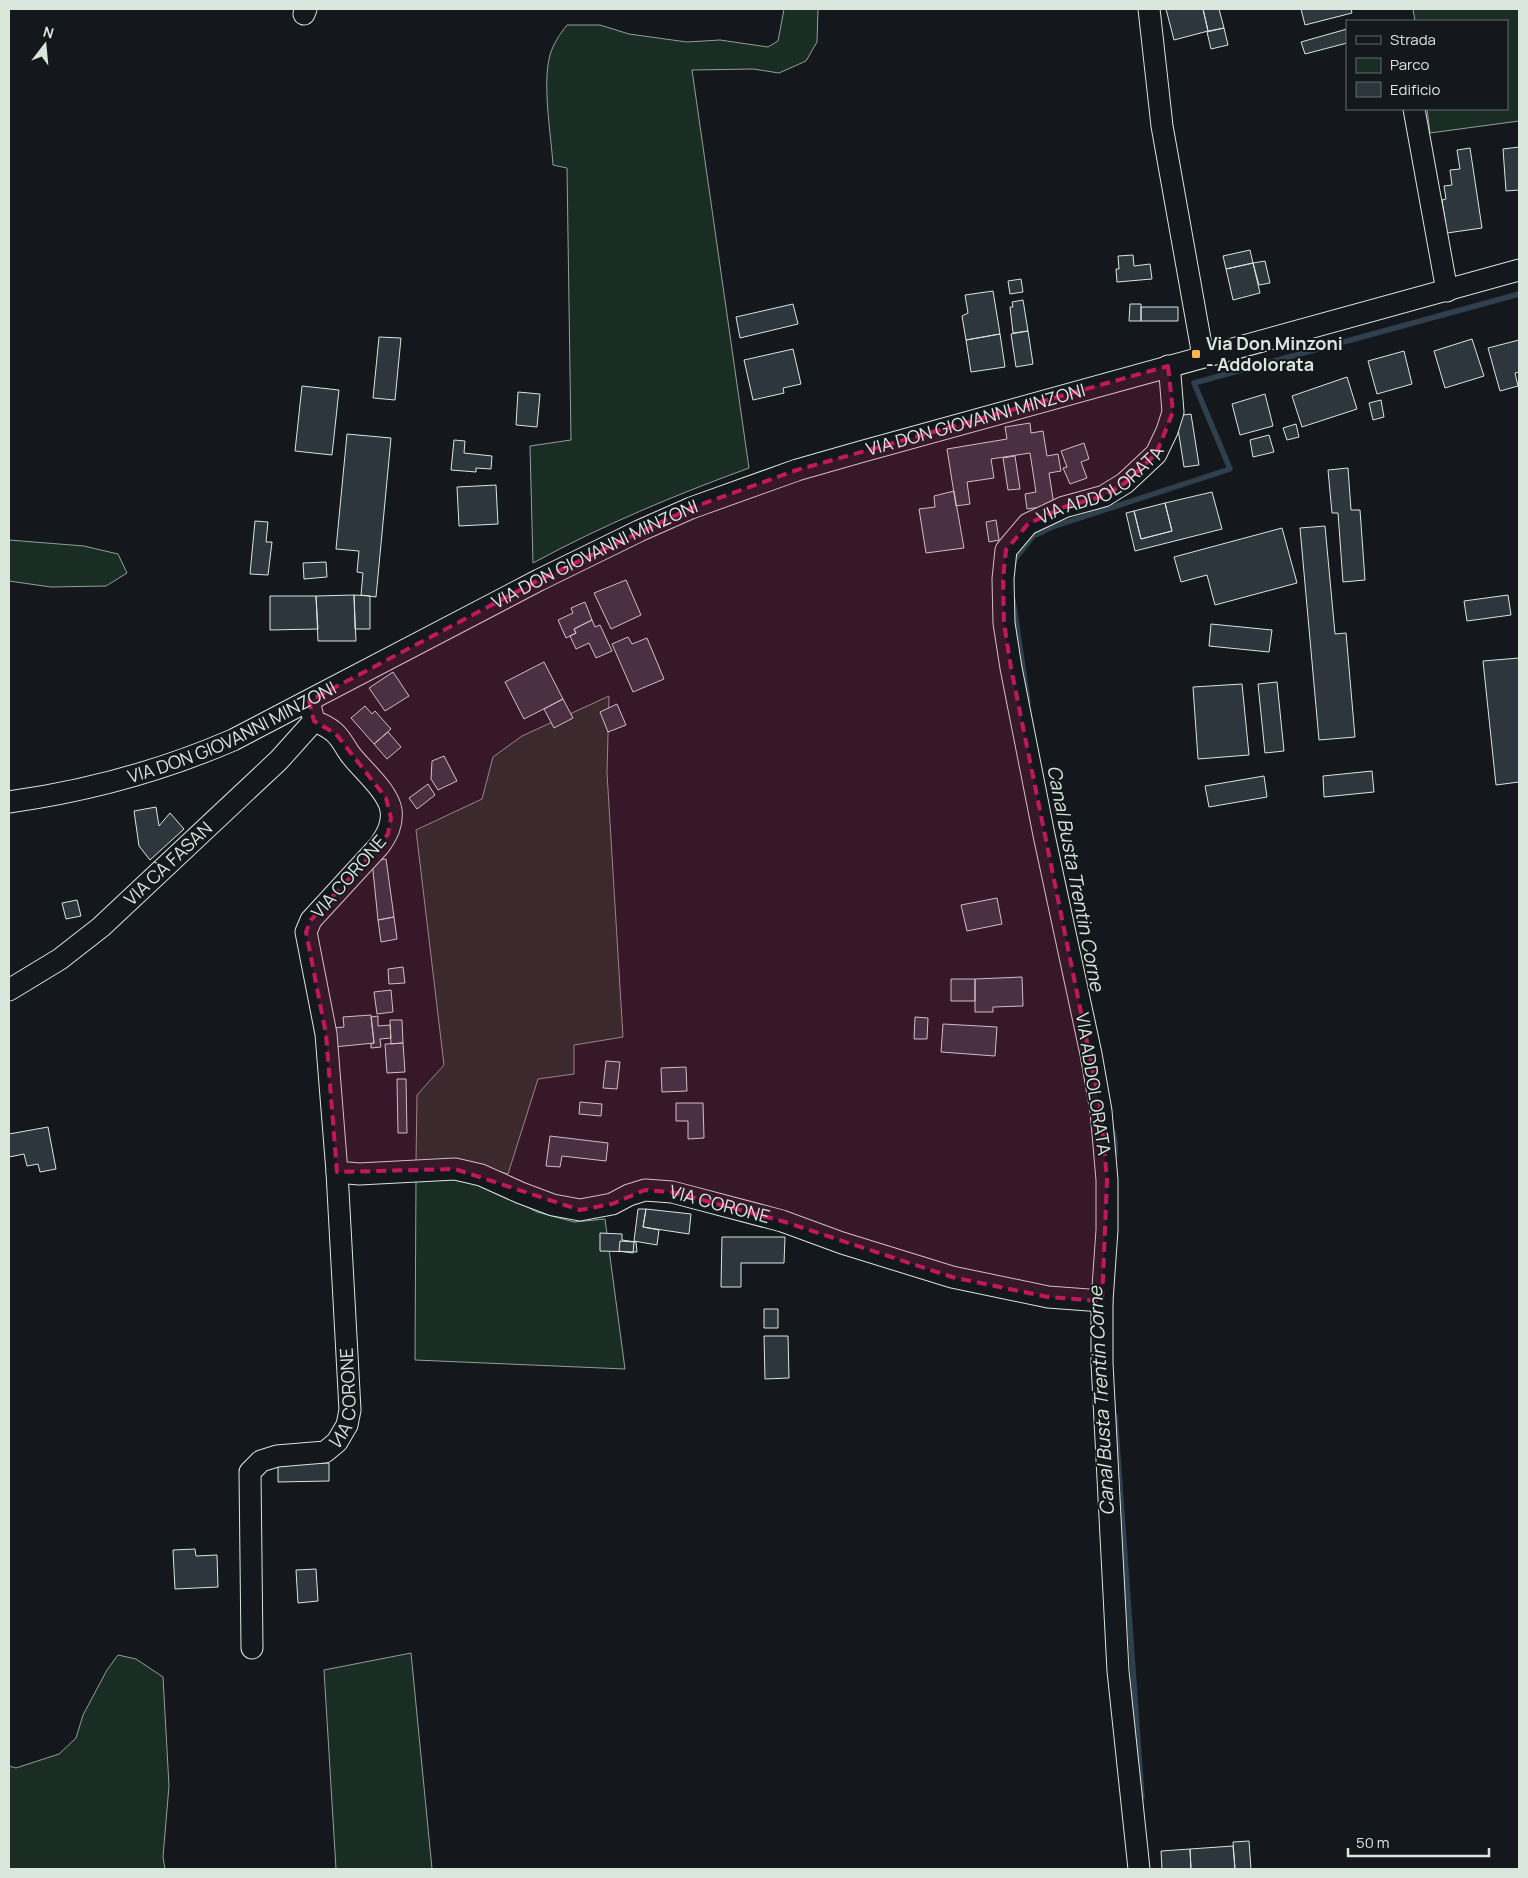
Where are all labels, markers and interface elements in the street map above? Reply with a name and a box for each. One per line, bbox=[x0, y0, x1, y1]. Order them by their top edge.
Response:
north arrow bbox=[20, 20, 70, 70]
legend bbox=[1346, 20, 1508, 110]
text: N bbox=[41, 22, 56, 43]
text: Strada bbox=[1390, 29, 1436, 50]
text: Parco bbox=[1390, 54, 1429, 75]
text: Edificio bbox=[1390, 79, 1441, 100]
place label: Via Don Minzoni - Addolorata bbox=[1206, 331, 1343, 376]
marker: Via Don Minzoni - Addolorata bbox=[1190, 348, 1202, 360]
street label: VIA DON GIOVANNI MINZONI bbox=[863, 377, 1088, 461]
street label: VIA ADDOLORATA bbox=[1033, 442, 1169, 529]
street label: VIA DON GIOVANNI MINZONI bbox=[487, 494, 701, 614]
street label: VIA DON GIOVANNI MINZONI bbox=[125, 675, 340, 788]
water label: Canal Busta Trentin Corne bbox=[1041, 763, 1111, 995]
street label: VIA CÀ FASAN bbox=[118, 816, 217, 910]
street label: VIA CORONE bbox=[305, 830, 391, 923]
street label: VIA ADDOLORATA bbox=[1071, 1011, 1117, 1157]
street label: VIA CORONE bbox=[667, 1179, 773, 1228]
water label: Canal Busta Trentin Corne bbox=[1082, 1284, 1120, 1516]
street label: VIA CORONE bbox=[324, 1347, 361, 1454]
scale bar bbox=[1348, 1826, 1489, 1858]
text: 50 m bbox=[1356, 1832, 1390, 1853]

